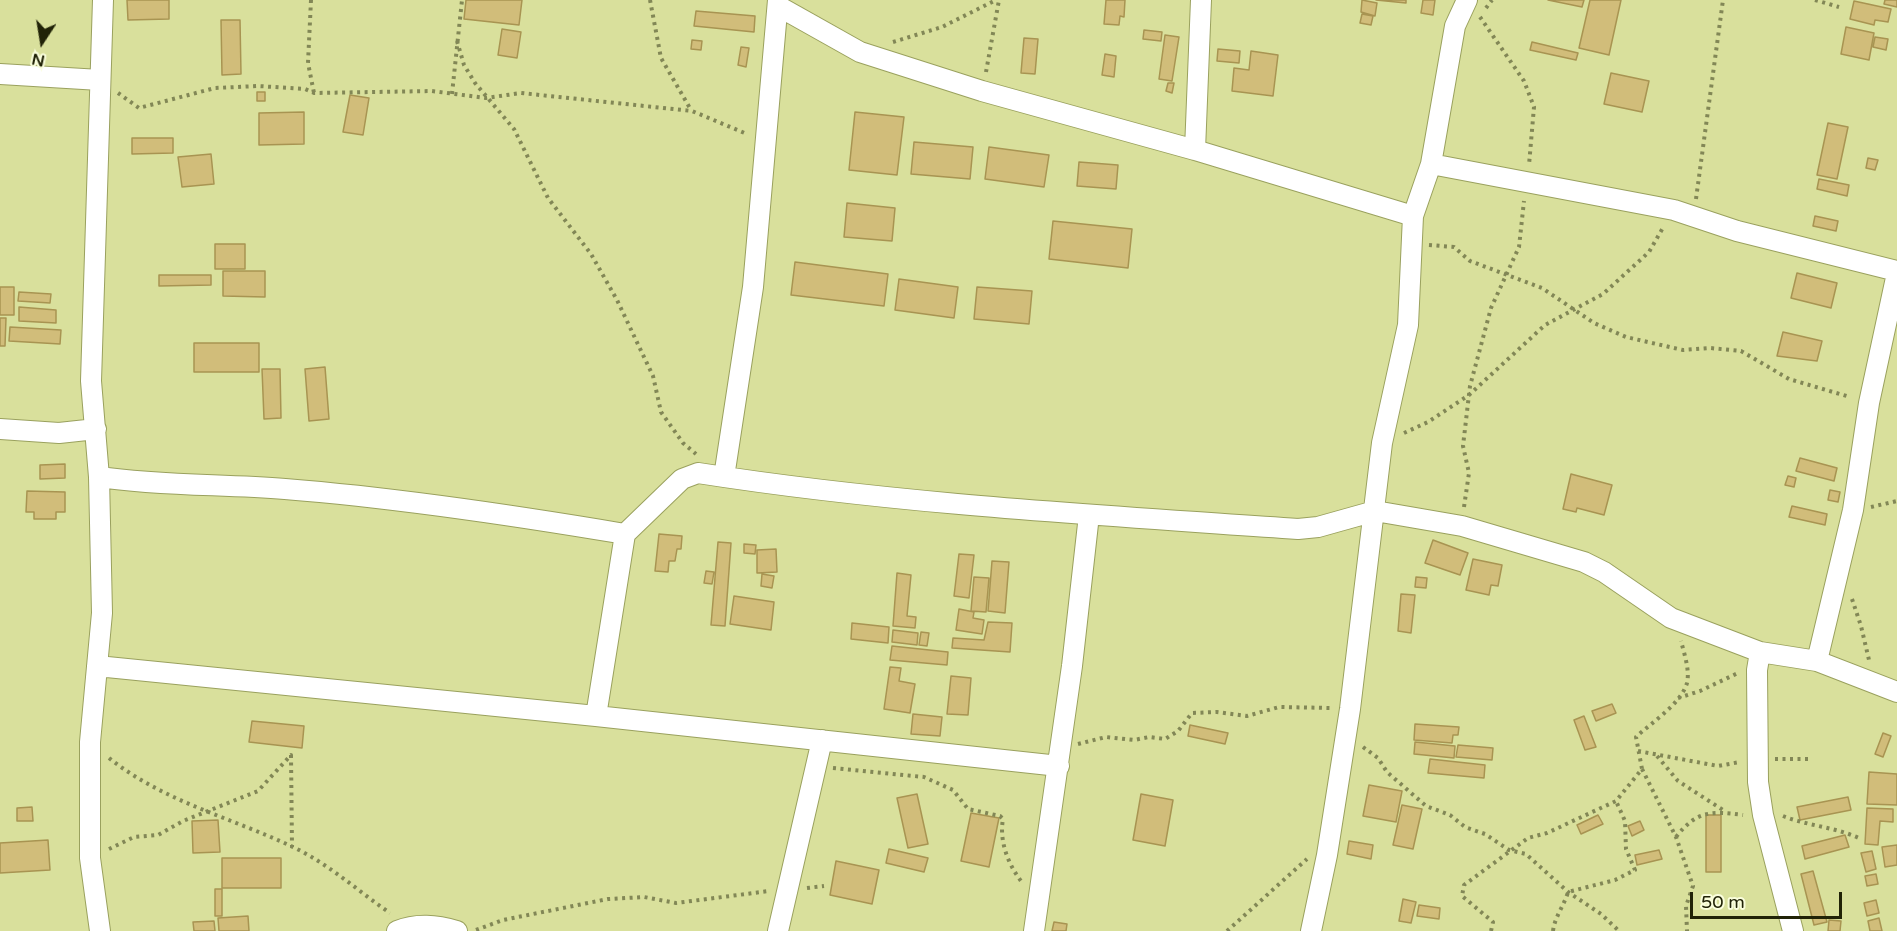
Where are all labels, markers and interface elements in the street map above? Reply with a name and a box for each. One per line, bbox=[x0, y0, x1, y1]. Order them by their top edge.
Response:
north arrow bbox=[12, 12, 72, 72]
text: N bbox=[30, 48, 47, 71]
scale bar bbox=[1693, 880, 1844, 918]
text: 50 m bbox=[1701, 891, 1745, 913]

